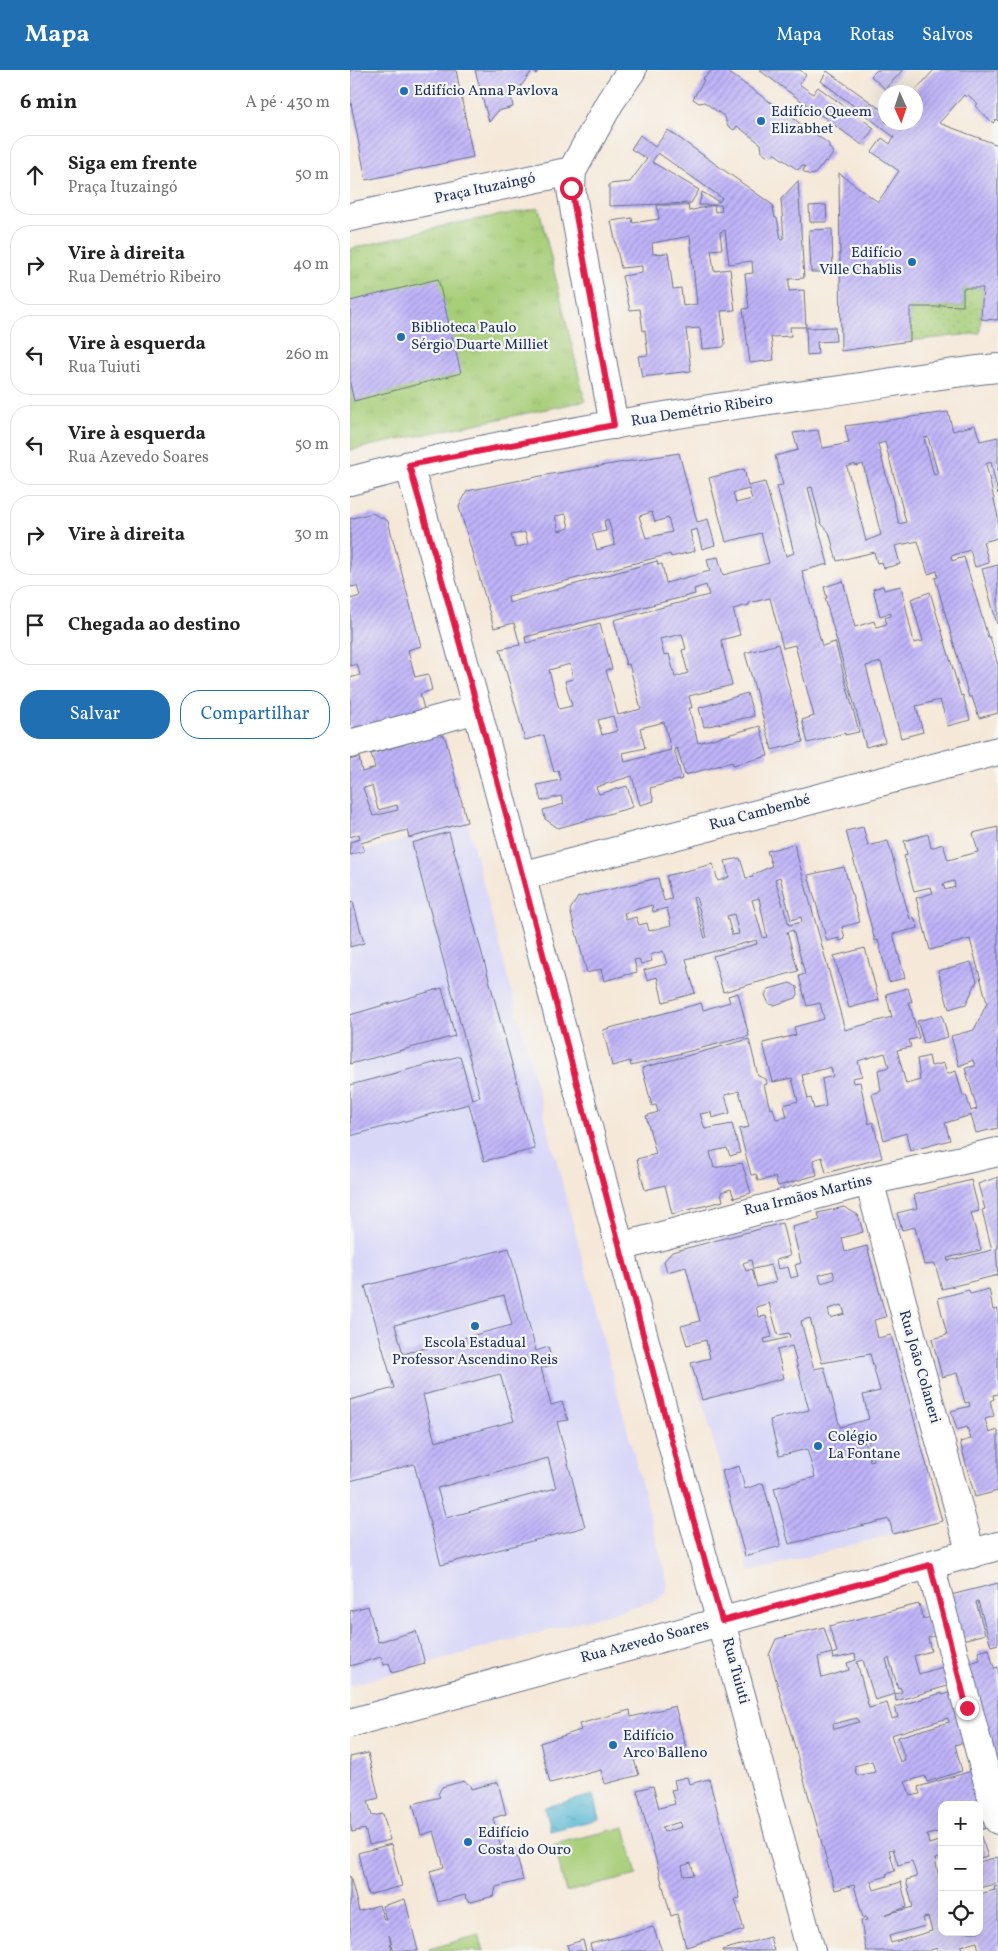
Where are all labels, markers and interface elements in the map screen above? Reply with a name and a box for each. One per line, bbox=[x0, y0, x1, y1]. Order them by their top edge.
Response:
text: Mapa bbox=[25, 18, 90, 52]
text: Mapa bbox=[777, 23, 822, 48]
text: Rotas bbox=[850, 23, 894, 48]
text: Salvos bbox=[922, 23, 973, 48]
place label: Edifício Anna Pavlova bbox=[414, 81, 558, 102]
marker: Edifício Anna Pavlova bbox=[398, 85, 410, 97]
north arrow bbox=[878, 85, 923, 130]
text: 6 min bbox=[20, 88, 77, 117]
text: A pé · 430 m bbox=[245, 92, 330, 114]
place label: Edifício Queem Elizabhet bbox=[771, 102, 872, 140]
marker: Edifício Queem Elizabhet bbox=[755, 115, 767, 127]
text: Siga em frente bbox=[68, 151, 197, 177]
icon: ahead bbox=[21, 161, 49, 189]
text: 50 m bbox=[295, 164, 329, 186]
street label: Praça Ituzaingó bbox=[433, 168, 537, 210]
text: Praça Ituzaingó bbox=[68, 177, 178, 199]
route start bbox=[560, 177, 583, 200]
text: Vire à direita bbox=[68, 241, 185, 267]
place label: Edifício Ville Chablis bbox=[819, 243, 902, 281]
icon: right bbox=[21, 251, 49, 279]
text: 40 m bbox=[293, 254, 329, 276]
marker: Edifício Ville Chablis bbox=[906, 256, 918, 268]
text: Rua Demétrio Ribeiro bbox=[68, 267, 221, 289]
place label: Biblioteca Paulo Sérgio Duarte Milliet bbox=[411, 318, 549, 356]
text: Vire à esquerda bbox=[68, 331, 206, 357]
marker: Biblioteca Paulo Sérgio Duarte Milliet bbox=[395, 331, 407, 343]
icon: left bbox=[21, 341, 49, 369]
text: 260 m bbox=[285, 344, 329, 366]
text: Rua Tuiuti bbox=[68, 357, 141, 379]
street label: Rua Demétrio Ribeiro bbox=[629, 389, 775, 433]
text: Vire à esquerda bbox=[68, 421, 206, 447]
icon: left bbox=[21, 431, 49, 459]
text: 50 m bbox=[295, 434, 329, 456]
text: Rua Azevedo Soares bbox=[68, 447, 209, 469]
icon: right bbox=[21, 521, 49, 549]
text: Vire à direita bbox=[68, 522, 185, 548]
text: 30 m bbox=[294, 524, 329, 546]
icon: arrive bbox=[21, 611, 49, 639]
text: Chegada ao destino bbox=[68, 612, 240, 638]
button: Salvar bbox=[20, 690, 170, 739]
button: Compartilhar bbox=[180, 690, 330, 739]
street label: Rua Cambembé bbox=[707, 789, 813, 837]
street label: Rua Irmãos Martins bbox=[742, 1170, 874, 1222]
street label: Rua João Colaneri bbox=[893, 1308, 945, 1426]
marker: Escola Estadual Professor Ascendino Reis bbox=[469, 1320, 481, 1332]
place label: Escola Estadual Professor Ascendino Reis bbox=[392, 1333, 558, 1371]
place label: Colégio La Fontane bbox=[828, 1427, 900, 1465]
marker: Colégio La Fontane bbox=[812, 1440, 824, 1452]
street label: Rua Azevedo Soares bbox=[578, 1615, 712, 1669]
street label: Rua Tuiuti bbox=[716, 1635, 754, 1707]
route end bbox=[956, 1697, 979, 1720]
place label: Edifício Arco Balleno bbox=[623, 1726, 707, 1764]
marker: Edifício Arco Balleno bbox=[607, 1739, 619, 1751]
map controls bbox=[938, 1801, 983, 1936]
button: + bbox=[938, 1801, 983, 1846]
place label: Edifício Costa do Ouro bbox=[478, 1823, 571, 1861]
marker: Edifício Costa do Ouro bbox=[462, 1836, 474, 1848]
button: − bbox=[938, 1846, 983, 1891]
button: locate bbox=[938, 1891, 983, 1936]

